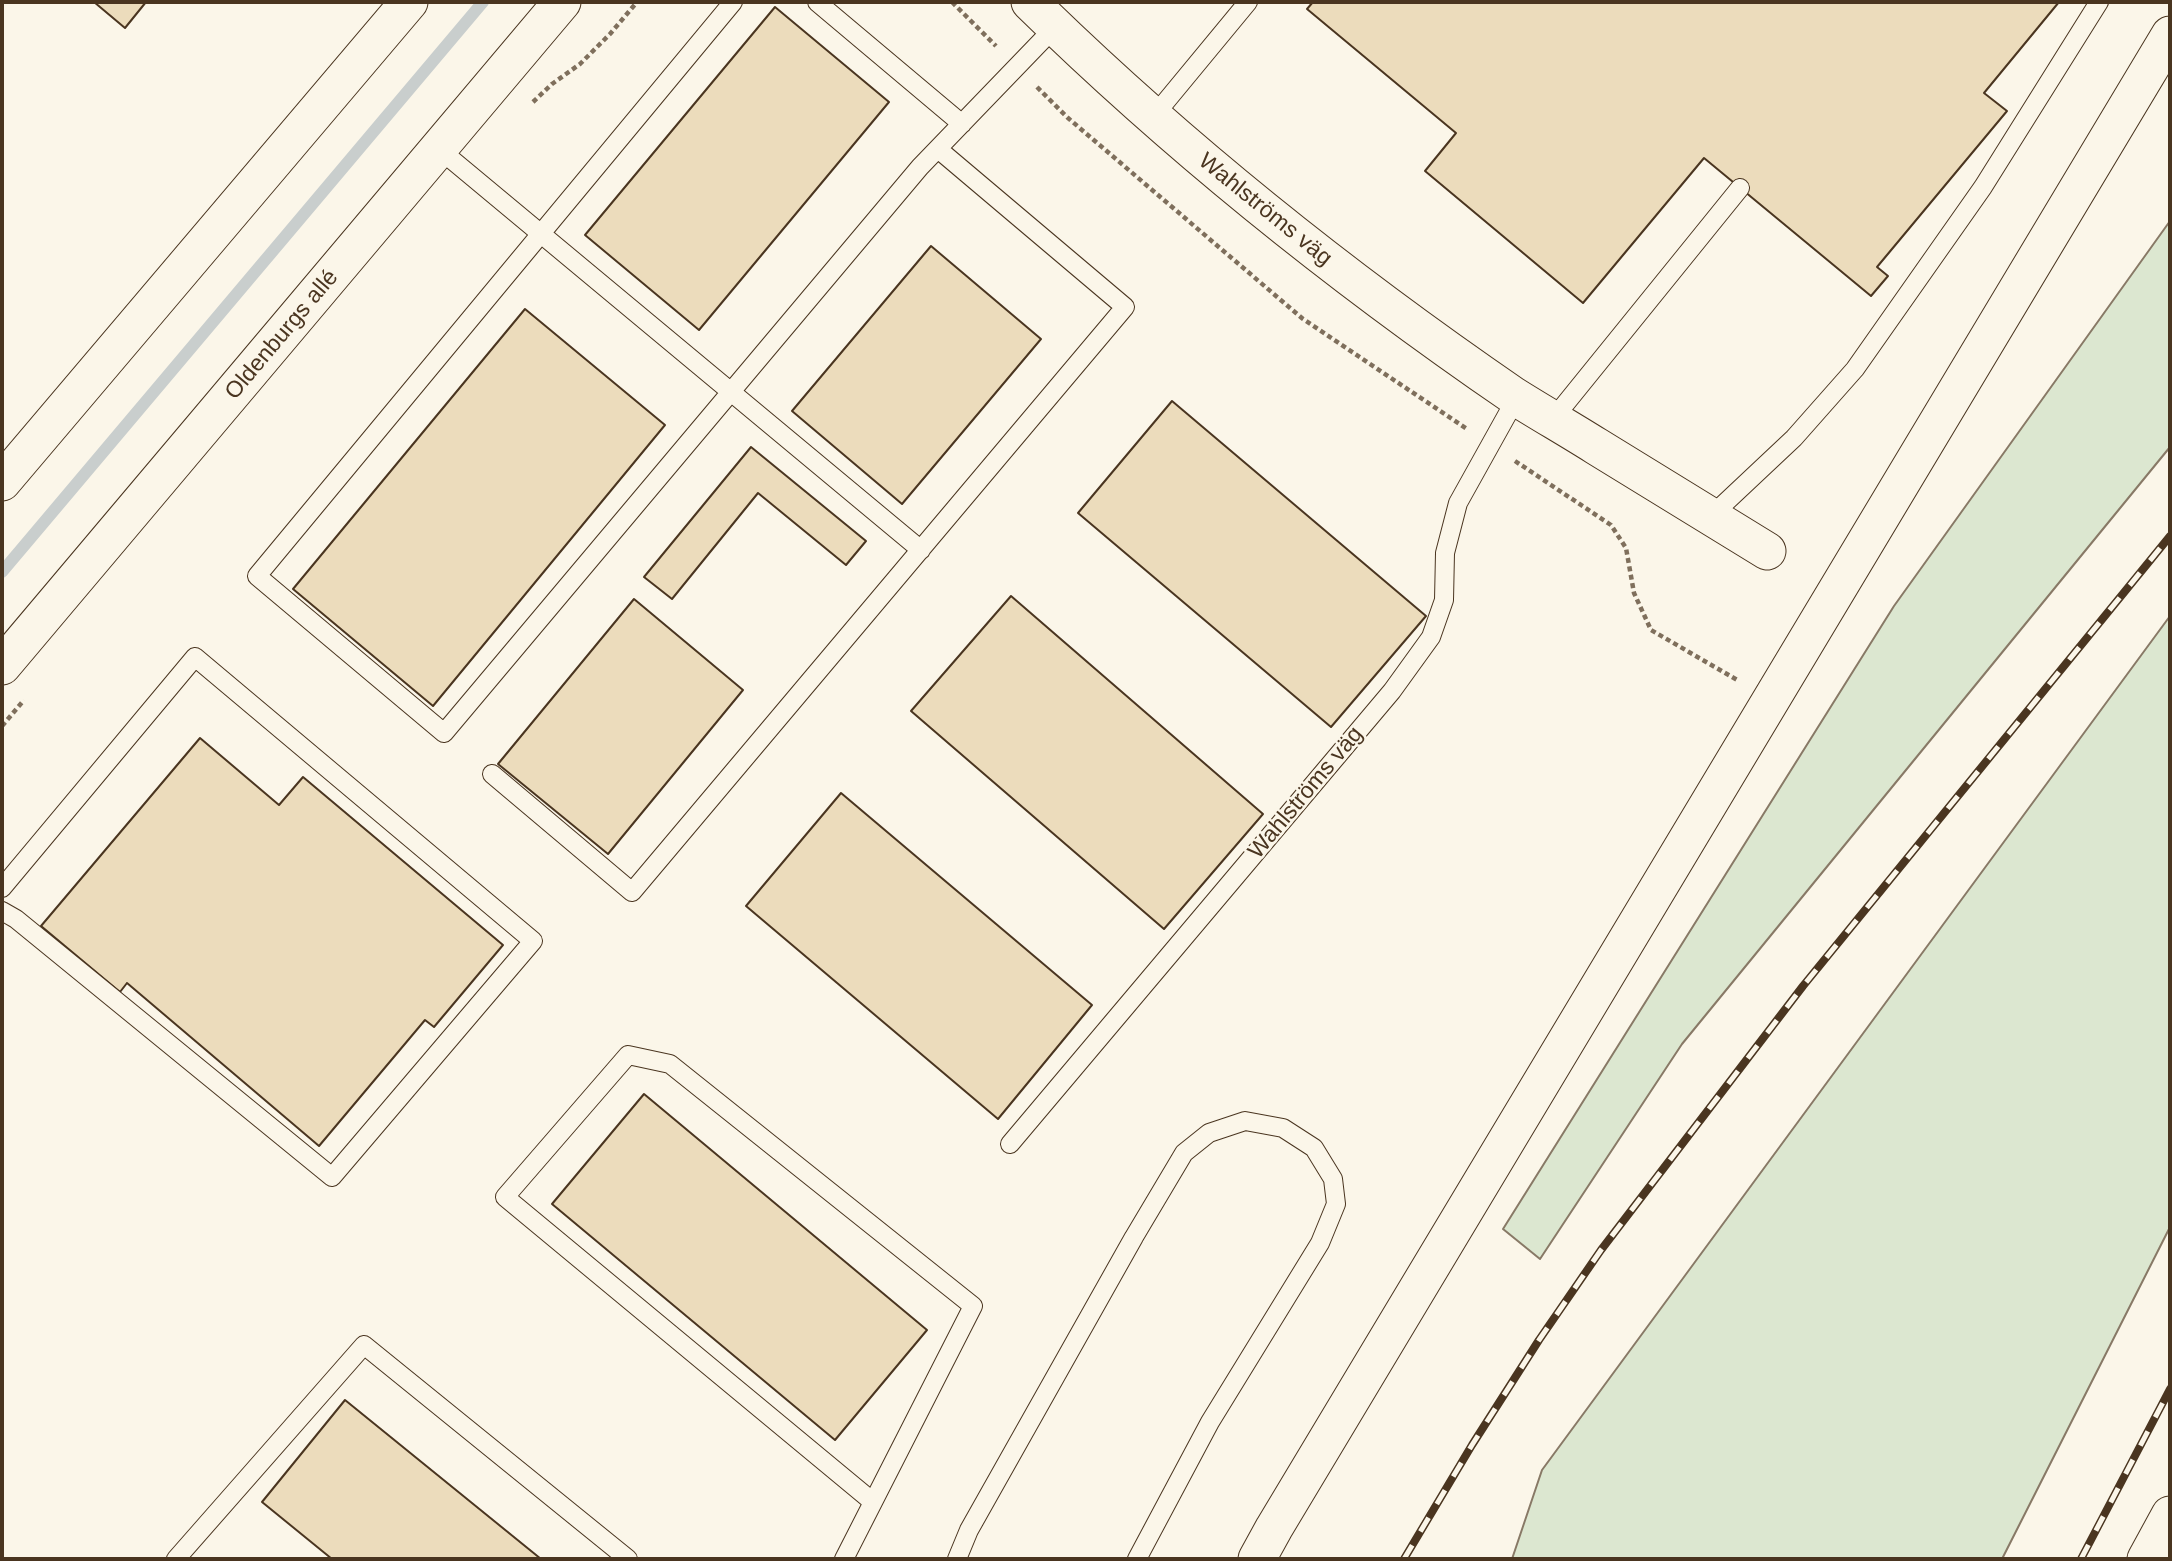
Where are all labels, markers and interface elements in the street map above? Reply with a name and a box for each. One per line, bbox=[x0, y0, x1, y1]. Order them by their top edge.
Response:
street label: Wahlströms väg bbox=[1193, 148, 1337, 272]
street label: Oldenburgs allé bbox=[220, 264, 344, 406]
street label: Wahlströms väg bbox=[1243, 721, 1369, 865]

